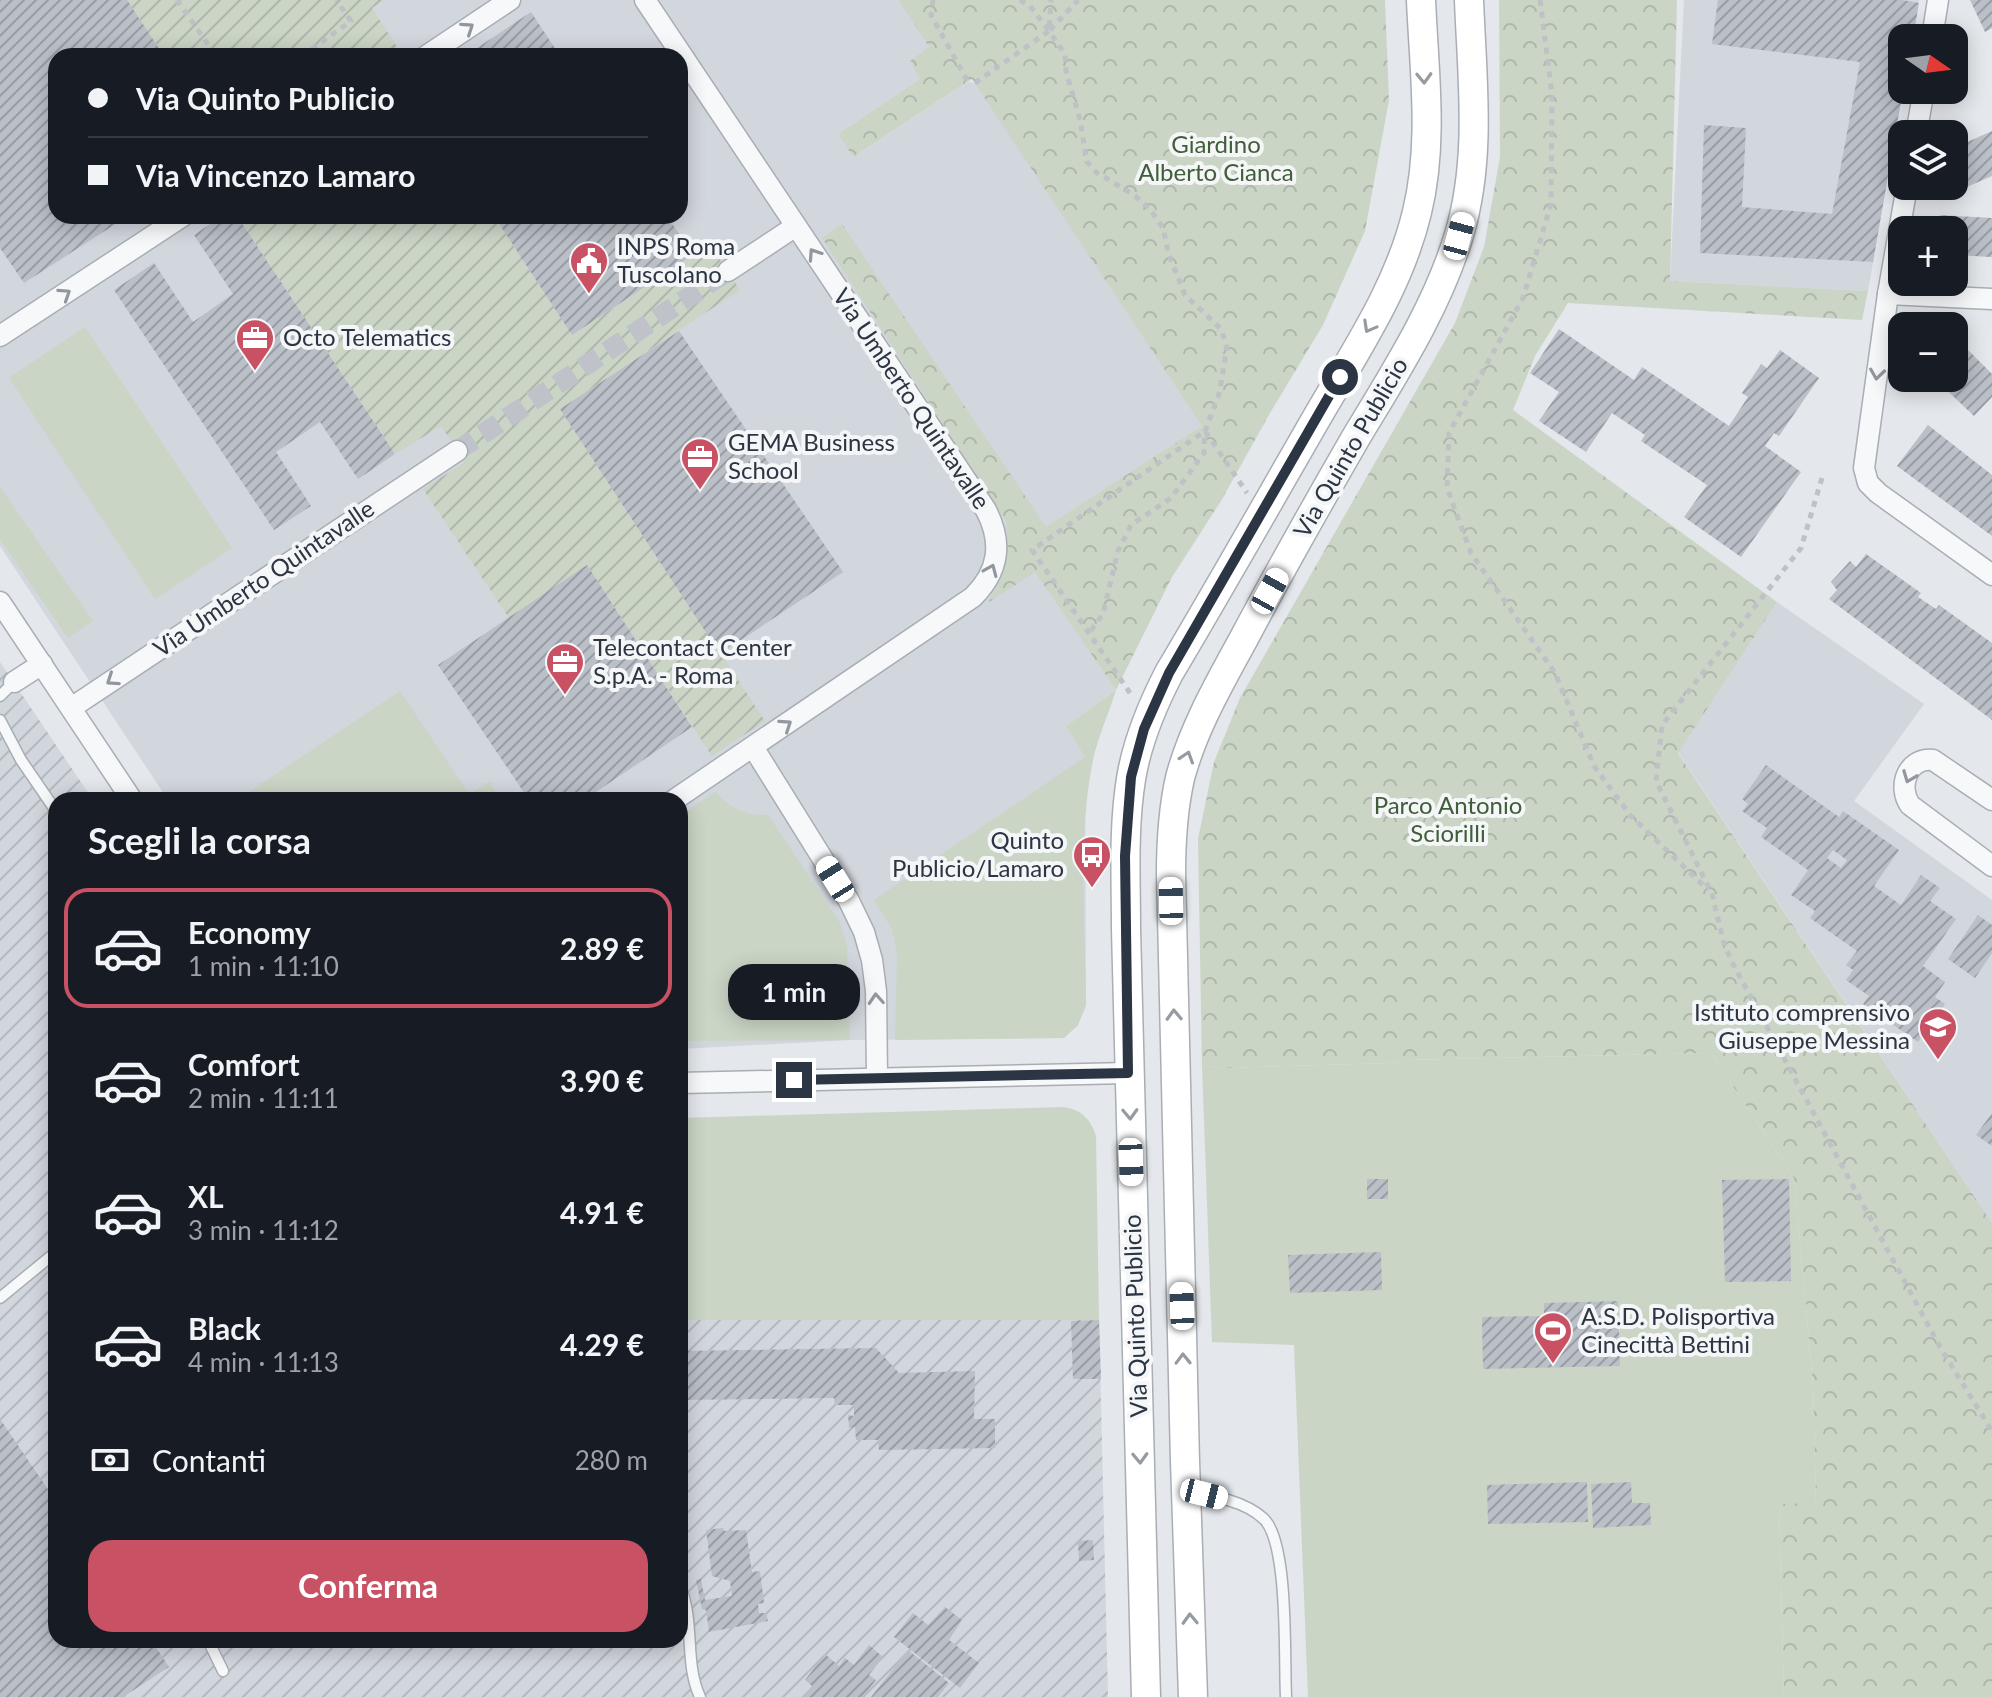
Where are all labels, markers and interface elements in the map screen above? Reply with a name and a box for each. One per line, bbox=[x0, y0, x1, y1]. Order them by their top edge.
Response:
one-way arrow bbox=[459, 23, 474, 38]
north arrow bbox=[1888, 24, 1968, 104]
map controls bbox=[1888, 24, 1968, 392]
one-way arrow bbox=[1415, 72, 1432, 85]
text: Via Quinto Publicio bbox=[136, 80, 395, 116]
button: layers bbox=[1888, 120, 1968, 200]
park label: Giardino Alberto Cianca bbox=[1138, 129, 1294, 186]
text: Via Vincenzo Lamaro bbox=[136, 157, 416, 193]
car bbox=[1441, 210, 1477, 262]
button: + bbox=[1888, 216, 1968, 296]
place label: INPS Roma Tuscolano bbox=[617, 231, 735, 288]
public building icon: INPS Roma Tuscolano bbox=[568, 240, 610, 295]
one-way arrow bbox=[809, 248, 824, 262]
street label: Via Umberto Quintavalle bbox=[828, 282, 997, 514]
one-way arrow bbox=[56, 288, 71, 303]
button: − bbox=[1888, 312, 1968, 392]
office icon: Octo Telematics bbox=[234, 317, 276, 372]
one-way arrow bbox=[1364, 319, 1379, 333]
place label: Octo Telematics bbox=[283, 322, 452, 351]
street label: Via Quinto Publicio bbox=[1286, 352, 1413, 542]
route start bbox=[1322, 359, 1358, 395]
one-way arrow bbox=[1869, 367, 1886, 380]
place label: GEMA Business School bbox=[728, 427, 895, 484]
office icon: GEMA Business School bbox=[679, 436, 721, 491]
street label: Via Umberto Quintavalle bbox=[147, 493, 379, 662]
one-way arrow bbox=[981, 564, 997, 578]
car bbox=[1248, 564, 1292, 618]
place label: Telecontact Center S.p.A. - Roma bbox=[593, 632, 792, 689]
office icon: Telecontact Center S.p.A. - Roma bbox=[544, 641, 586, 696]
one-way arrow bbox=[107, 670, 121, 685]
one-way arrow bbox=[777, 720, 791, 735]
one-way arrow bbox=[1178, 751, 1194, 764]
one-way arrow bbox=[1902, 769, 1919, 783]
park label: Parco Antonio Sciorilli bbox=[1374, 790, 1522, 847]
text: Scegli la corsa bbox=[88, 818, 311, 862]
place label: Quinto Publicio/Lamaro bbox=[892, 825, 1064, 882]
bus stop icon: Quinto Publicio/Lamaro bbox=[1071, 834, 1113, 889]
car bbox=[812, 852, 858, 906]
car bbox=[1159, 877, 1183, 925]
icon: car bbox=[92, 912, 164, 984]
text: Economy bbox=[188, 914, 311, 950]
text: 2.89 € bbox=[560, 930, 644, 966]
text: 1 min · 11:10 bbox=[188, 950, 339, 982]
callout: 1 min bbox=[728, 964, 860, 1020]
text: 1 min bbox=[762, 976, 826, 1008]
one-way arrow bbox=[868, 992, 885, 1005]
place label: Istituto comprensivo Giuseppe Messina bbox=[1694, 997, 1910, 1054]
school or university icon: Istituto comprensivo Giuseppe Messina bbox=[1917, 1006, 1959, 1061]
one-way arrow bbox=[1165, 1008, 1182, 1021]
icon: car bbox=[92, 1044, 164, 1116]
text: Comfort bbox=[188, 1046, 300, 1082]
text: 3.90 € bbox=[560, 1062, 644, 1098]
route end bbox=[776, 1062, 812, 1098]
text: 2 min · 11:11 bbox=[188, 1082, 339, 1114]
one-way arrow bbox=[1121, 1108, 1138, 1121]
car bbox=[1118, 1138, 1144, 1186]
icon: car bbox=[92, 1176, 164, 1248]
text: XL bbox=[188, 1178, 224, 1214]
text: 4.91 € bbox=[560, 1194, 644, 1230]
text: 3 min · 11:12 bbox=[188, 1214, 339, 1246]
street label: Via Quinto Publicio bbox=[1116, 1214, 1153, 1418]
car bbox=[1169, 1282, 1195, 1330]
place label: A.S.D. Polisportiva Cinecittà Bettini bbox=[1581, 1301, 1775, 1358]
icon: car bbox=[92, 1308, 164, 1380]
text: Black bbox=[188, 1310, 261, 1346]
sports icon: A.S.D. Polisportiva Cinecittà Bettini bbox=[1532, 1310, 1574, 1365]
text: 4.29 € bbox=[560, 1326, 644, 1362]
text: 4 min · 11:13 bbox=[188, 1346, 339, 1378]
one-way arrow bbox=[1174, 1352, 1192, 1365]
icon: cash bbox=[88, 1438, 132, 1482]
text: Contanti bbox=[152, 1442, 266, 1478]
text: 280 m bbox=[575, 1444, 648, 1476]
one-way arrow bbox=[1131, 1452, 1148, 1465]
car bbox=[1178, 1477, 1230, 1511]
button: Conferma bbox=[88, 1540, 648, 1632]
one-way arrow bbox=[1182, 1612, 1199, 1625]

